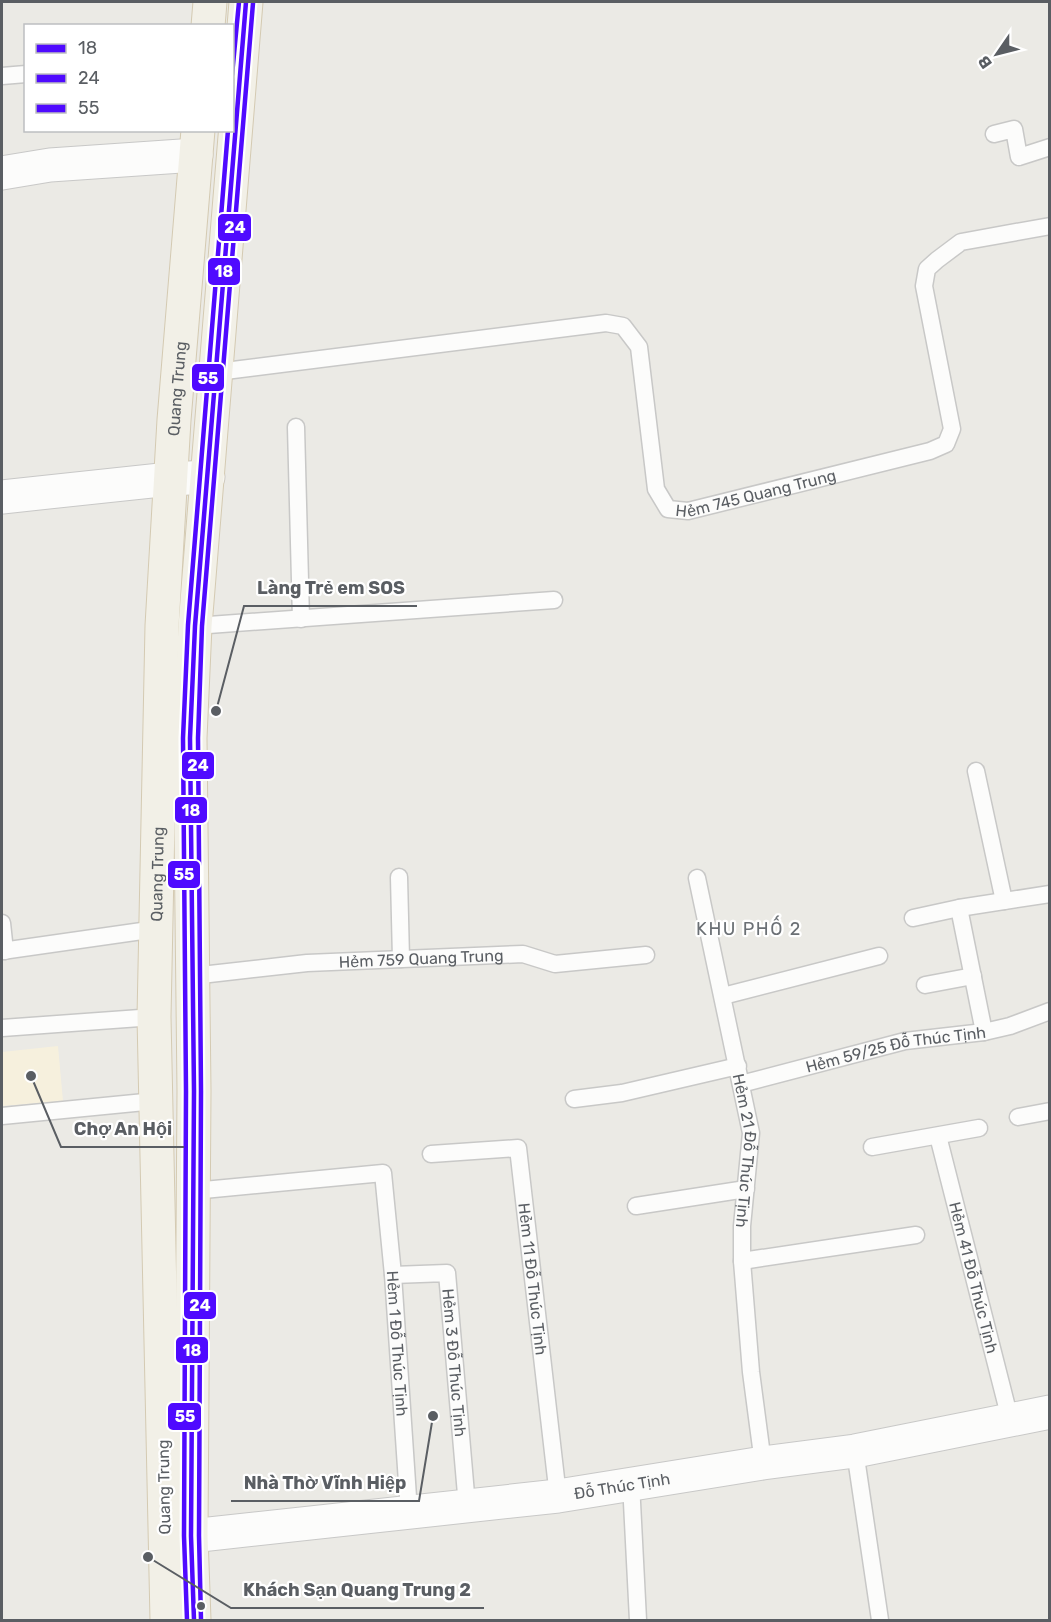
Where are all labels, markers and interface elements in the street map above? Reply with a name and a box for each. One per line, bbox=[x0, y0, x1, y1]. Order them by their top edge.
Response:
legend bbox=[24, 24, 234, 132]
north arrow bbox=[967, 24, 1027, 84]
text: 18 bbox=[78, 37, 97, 59]
text: B bbox=[974, 52, 996, 72]
text: 24 bbox=[78, 67, 100, 89]
text: 55 bbox=[78, 97, 99, 119]
line badge: 24 bbox=[217, 213, 252, 242]
text: 24 bbox=[224, 218, 246, 237]
line badge: 18 bbox=[207, 257, 241, 286]
text: 18 bbox=[215, 262, 234, 281]
street label: Quang Trung bbox=[164, 341, 190, 437]
line badge: 55 bbox=[191, 363, 225, 392]
text: 55 bbox=[198, 369, 218, 388]
street label: Hẻm 745 Quang Trung bbox=[675, 465, 838, 520]
callout: Làng Trẻ em SOS bbox=[244, 570, 417, 606]
text: Làng Trẻ em SOS bbox=[257, 577, 405, 599]
line badge: 24 bbox=[181, 751, 215, 780]
text: 24 bbox=[187, 756, 209, 775]
line badge: 18 bbox=[174, 796, 208, 824]
text: 18 bbox=[182, 801, 201, 820]
street label: Quang Trung bbox=[146, 826, 167, 922]
line badge: 55 bbox=[167, 860, 201, 889]
text: 55 bbox=[174, 865, 194, 884]
district label: KHU PHỐ 2 bbox=[696, 915, 802, 940]
street label: Hẻm 759 Quang Trung bbox=[338, 945, 504, 971]
street label: Hẻm 59/25 Đỗ Thúc Tịnh bbox=[803, 1022, 987, 1076]
street label: Hẻm 21 Đỗ Thúc Tịnh bbox=[729, 1072, 761, 1229]
callout: Chợ An Hội bbox=[61, 1111, 184, 1147]
text: Chợ An Hội bbox=[74, 1118, 172, 1140]
street label: Hẻm 41 Đỗ Thúc Tịnh bbox=[946, 1200, 1002, 1355]
street label: Hẻm 11 Đỗ Thúc Tịnh bbox=[515, 1202, 551, 1356]
street label: Hẻm 1 Đỗ Thúc Tịnh bbox=[383, 1270, 412, 1417]
street label: Hẻm 3 Đỗ Thúc Tịnh bbox=[439, 1288, 471, 1438]
line badge: 24 bbox=[183, 1291, 217, 1320]
text: 24 bbox=[189, 1296, 211, 1315]
line badge: 18 bbox=[175, 1336, 209, 1364]
text: 18 bbox=[183, 1341, 202, 1360]
line badge: 55 bbox=[167, 1402, 202, 1431]
text: 55 bbox=[175, 1407, 195, 1426]
street label: Quang Trung bbox=[154, 1439, 174, 1535]
callout: Nhà Thờ Vĩnh Hiệp bbox=[231, 1465, 419, 1501]
street label: Đỗ Thúc Tịnh bbox=[573, 1469, 671, 1503]
text: Nhà Thờ Vĩnh Hiệp bbox=[244, 1472, 406, 1494]
callout: Khách Sạn Quang Trung 2 bbox=[231, 1572, 484, 1608]
text: Khách Sạn Quang Trung 2 bbox=[243, 1579, 471, 1601]
unlabelled marker bbox=[195, 1600, 207, 1612]

